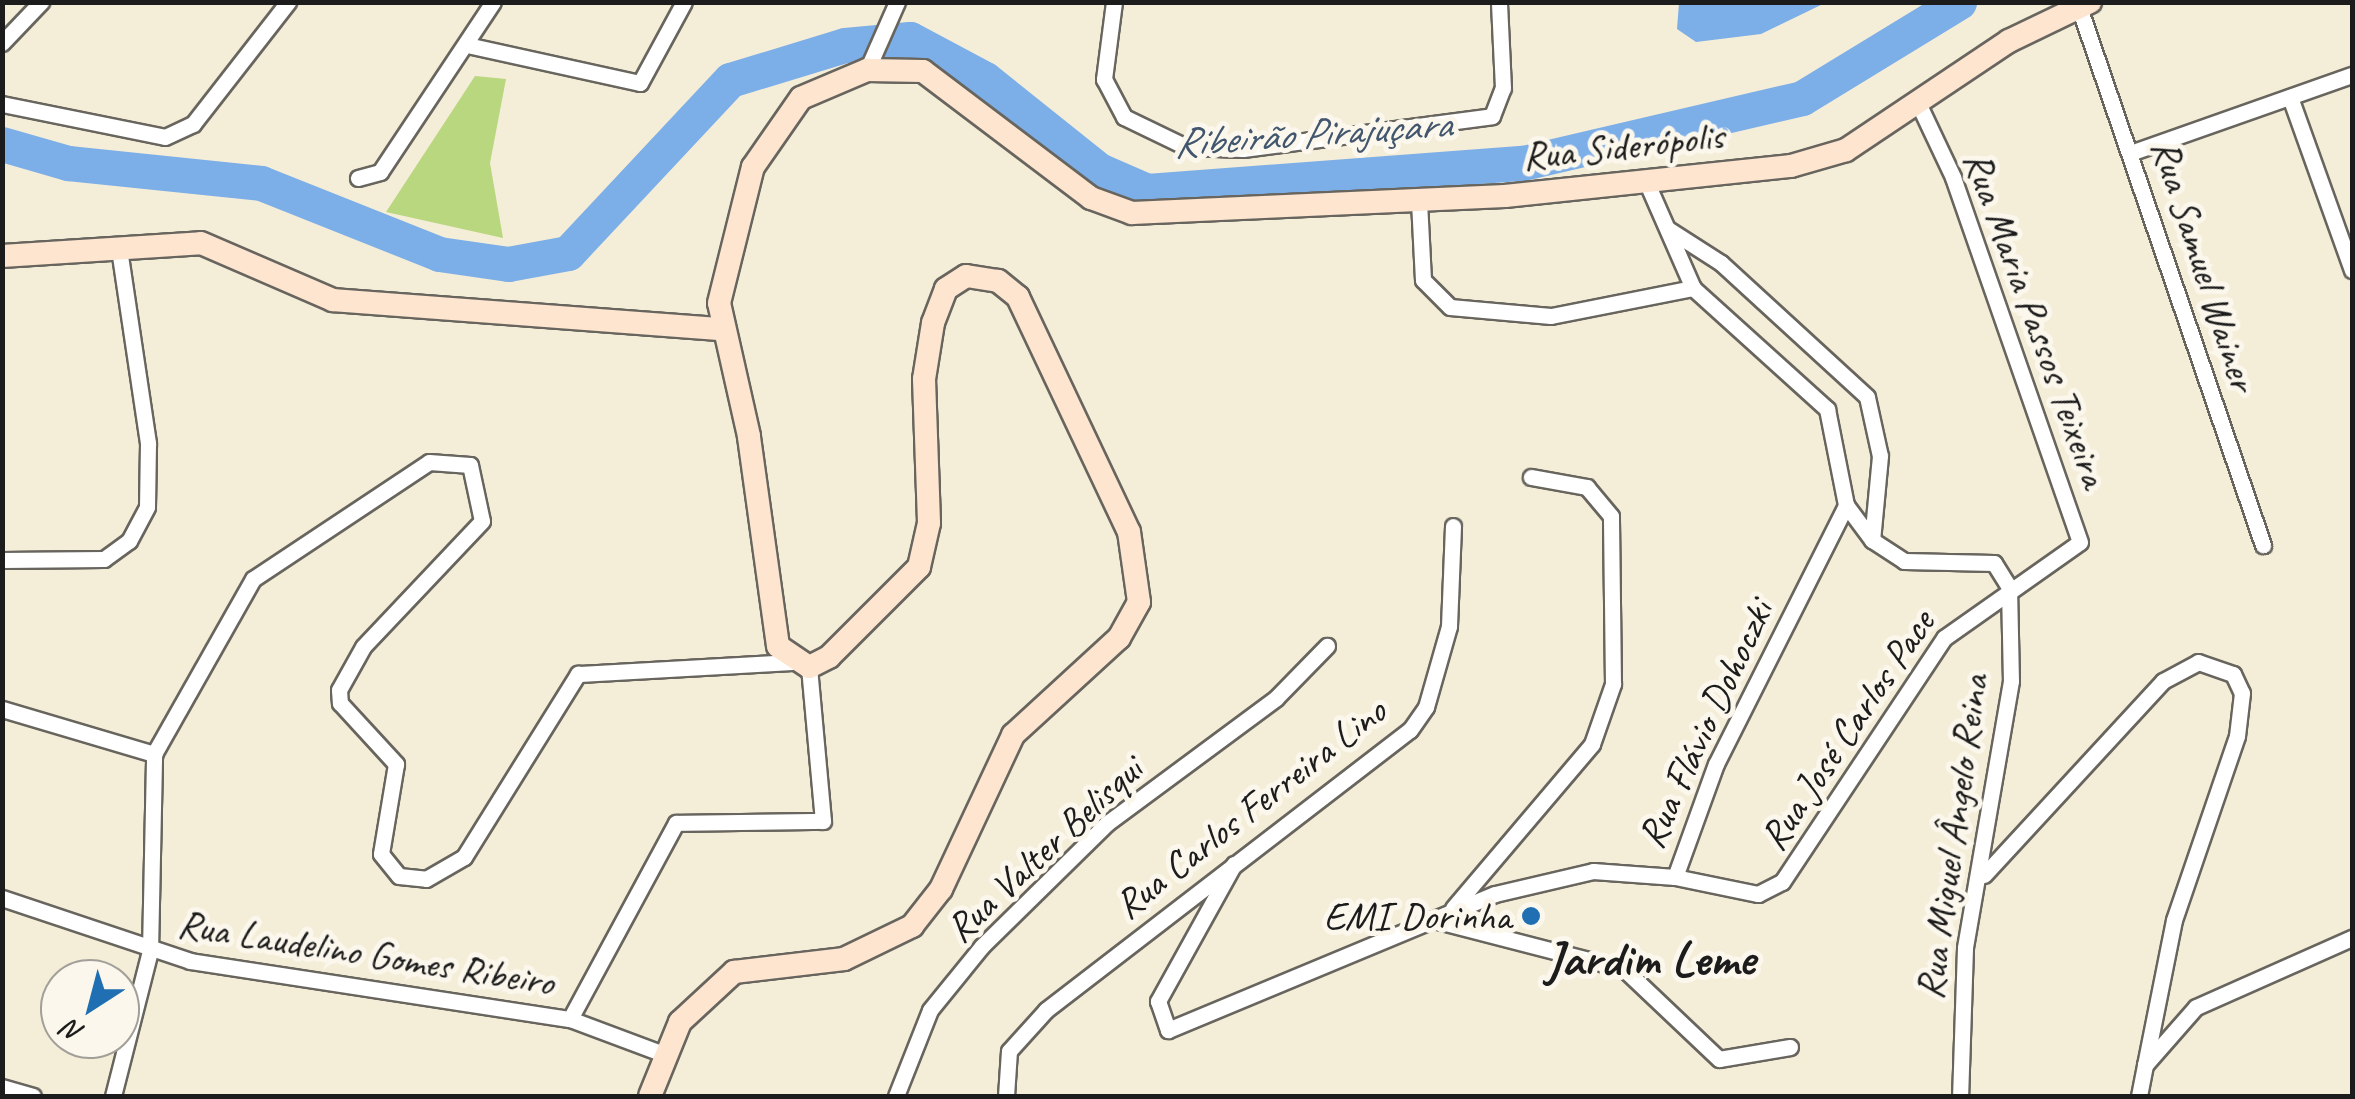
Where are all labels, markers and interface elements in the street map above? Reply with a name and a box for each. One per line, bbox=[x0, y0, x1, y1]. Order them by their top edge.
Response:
water label: Ribeirão Pirajuçara bbox=[1172, 99, 1452, 169]
street label: Rua Siderópolis bbox=[1520, 112, 1726, 180]
street label: Rua Samuel Wainer bbox=[2141, 132, 2267, 398]
street label: Rua Maria Passos Teixeira bbox=[1953, 144, 2119, 494]
street label: Rua Flávio Dohoczki bbox=[1627, 592, 1783, 856]
street label: Rua José Carlos Pace bbox=[1749, 601, 1945, 859]
street label: Rua Miguel Ângelo Reina bbox=[1905, 671, 1999, 1003]
street label: Rua Carlos Ferreira Lino bbox=[1104, 686, 1396, 930]
street label: Rua Valter Belisqui bbox=[935, 745, 1153, 953]
place label: EMI Dorinha bbox=[1323, 892, 1511, 940]
street label: Rua Laudelino Gomes Ribeiro bbox=[173, 899, 559, 1007]
marker: EMI Dorinha bbox=[1520, 905, 1542, 927]
district label: Jardim Leme bbox=[1545, 929, 1755, 989]
north arrow bbox=[40, 959, 140, 1059]
text: N bbox=[56, 1013, 91, 1051]

